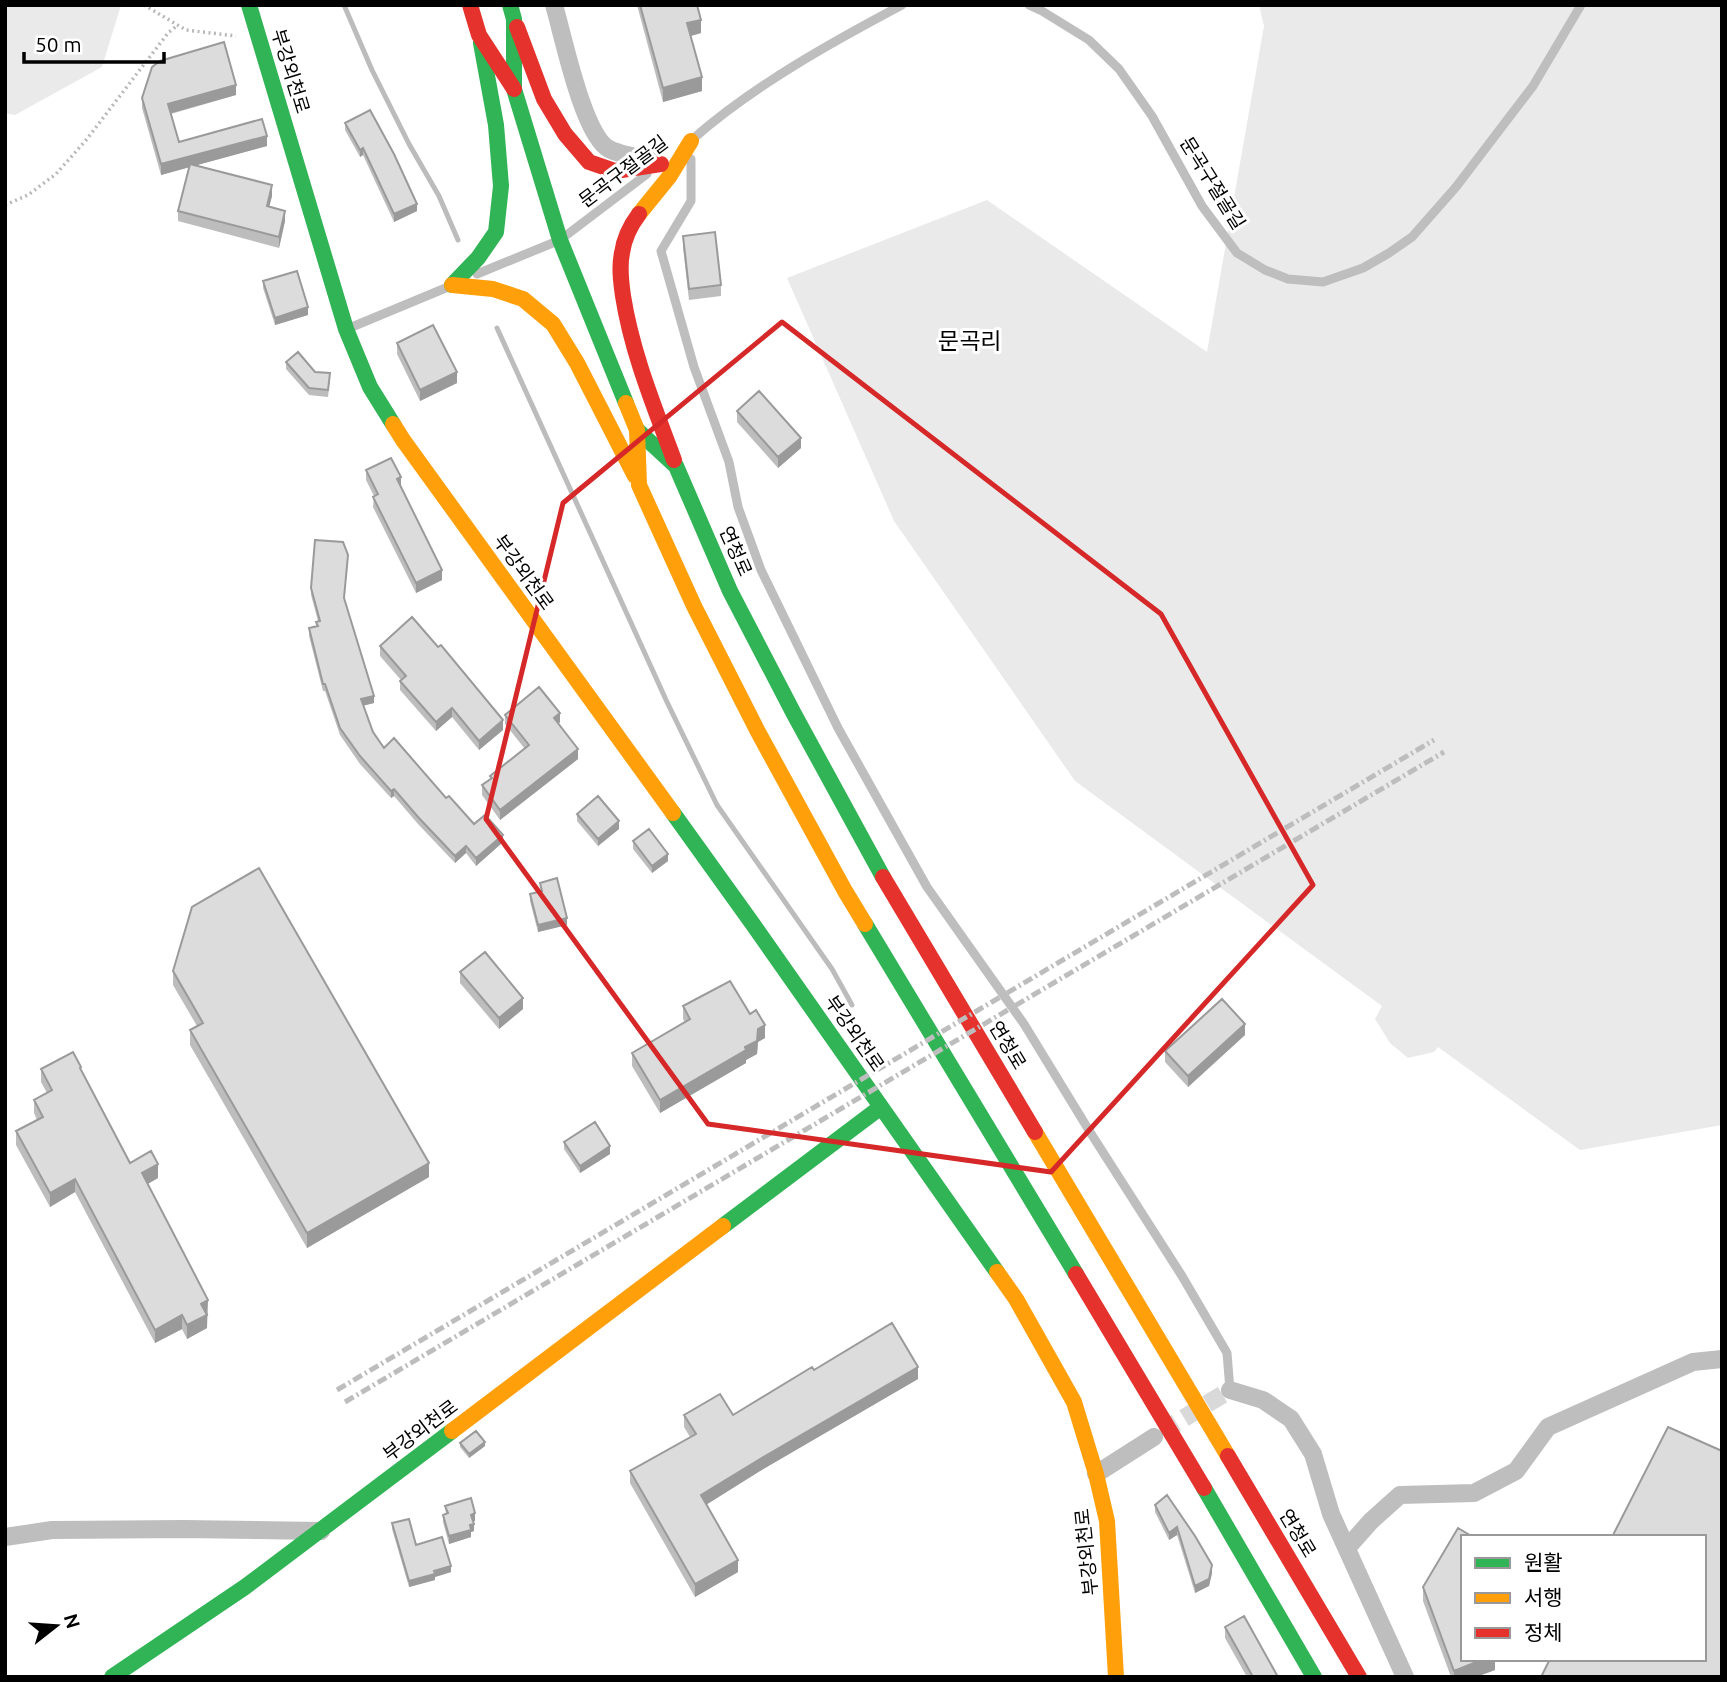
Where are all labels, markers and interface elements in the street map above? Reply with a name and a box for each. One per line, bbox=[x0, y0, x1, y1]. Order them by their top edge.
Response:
scale bar bbox=[24, 21, 164, 65]
street label: 부강외천로 bbox=[268, 26, 314, 116]
text: 50 m bbox=[35, 32, 82, 56]
street label: 문곡구절골길 bbox=[574, 131, 672, 211]
street label: 문곡구절골길 bbox=[1176, 133, 1250, 233]
district label: 문곡리 bbox=[938, 328, 1002, 353]
street label: 연청로 bbox=[715, 523, 757, 579]
street label: 부강외천로 bbox=[489, 530, 559, 614]
street label: 부강외천로 bbox=[821, 991, 889, 1075]
street label: 연청로 bbox=[985, 1017, 1031, 1073]
street label: 부강외천로 bbox=[378, 1395, 462, 1465]
street label: 연청로 bbox=[1275, 1505, 1321, 1561]
street label: 부강외천로 bbox=[1070, 1507, 1102, 1597]
legend bbox=[1461, 1535, 1706, 1661]
text: 원활 bbox=[1524, 1550, 1563, 1574]
text: 서행 bbox=[1524, 1585, 1563, 1609]
north arrow bbox=[21, 1591, 91, 1661]
text: N bbox=[60, 1611, 85, 1631]
text: 정체 bbox=[1524, 1620, 1563, 1644]

